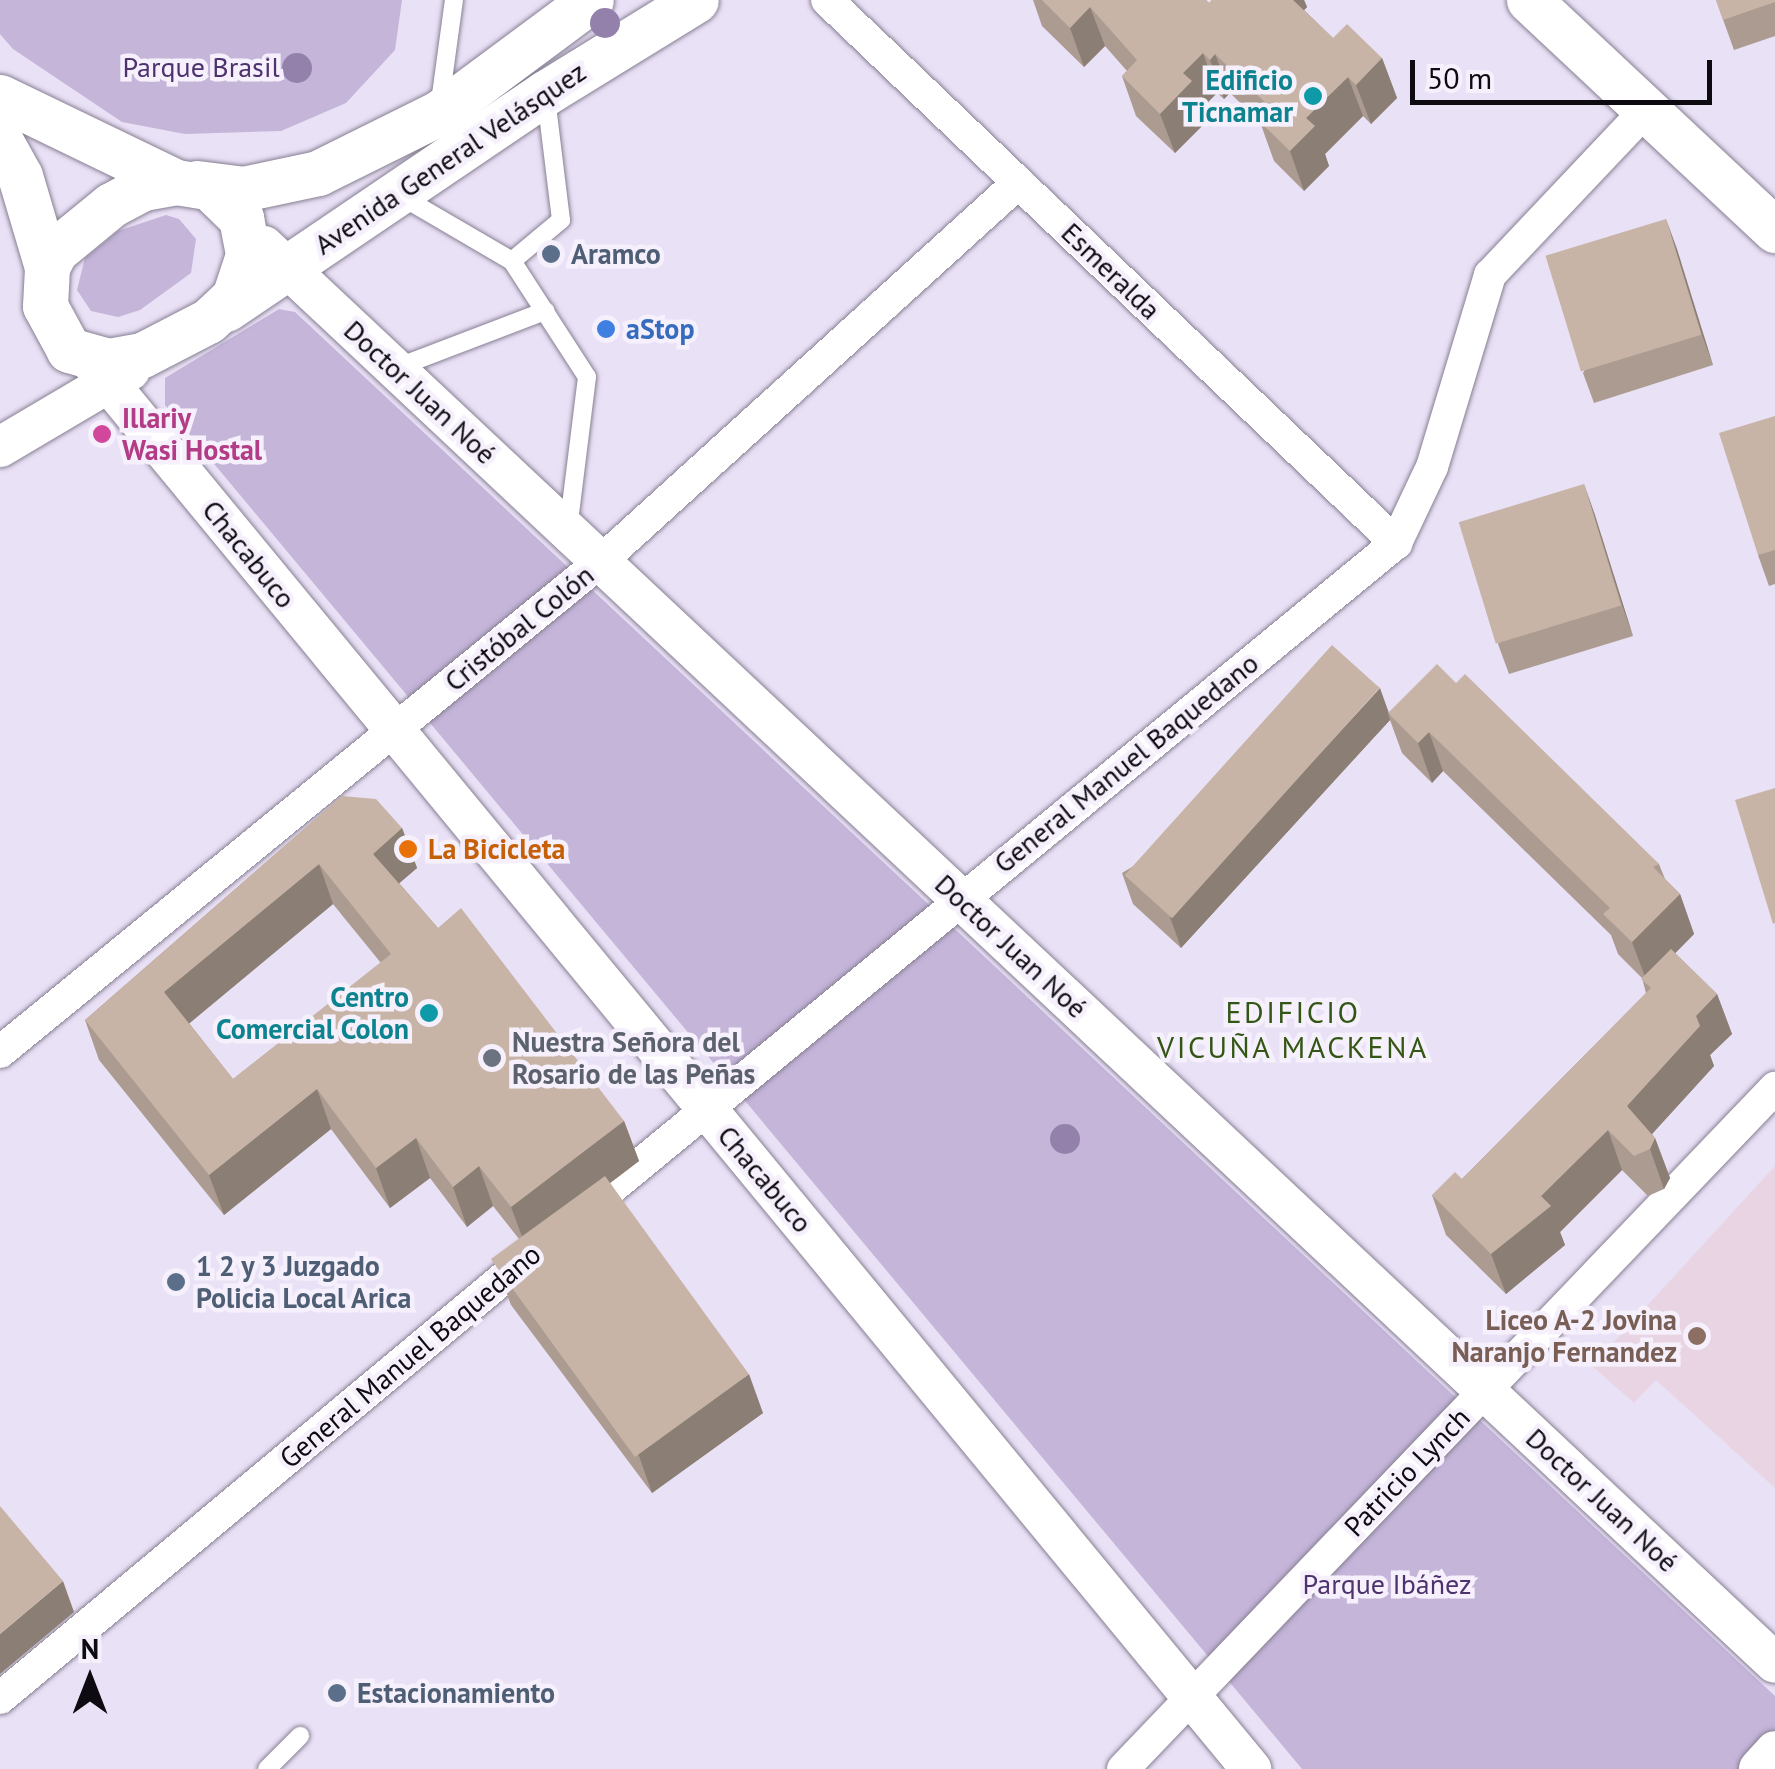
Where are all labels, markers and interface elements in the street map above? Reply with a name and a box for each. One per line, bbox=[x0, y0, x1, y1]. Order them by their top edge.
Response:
scale bar bbox=[1415, 40, 1718, 102]
park label: Parque Brasil bbox=[122, 50, 280, 84]
street label: Avenida General Velásquez bbox=[308, 54, 592, 262]
text: 50 m bbox=[1427, 58, 1492, 97]
place label: Edificio Ticnamar bbox=[1182, 63, 1293, 129]
marker: Edificio Ticnamar bbox=[1302, 85, 1324, 107]
street label: Esmeralda bbox=[1055, 216, 1167, 326]
place label: Aramco bbox=[571, 237, 661, 271]
marker: Aramco bbox=[540, 243, 562, 265]
place label: aStop bbox=[626, 312, 695, 346]
street label: Doctor Juan Noé bbox=[337, 313, 503, 471]
marker: aStop bbox=[595, 318, 617, 340]
place label: Illariy Wasi Hostal bbox=[122, 401, 262, 467]
marker: Illariy Wasi Hostal bbox=[91, 423, 113, 445]
street label: Chacabuco bbox=[195, 493, 303, 615]
street label: Cristóbal Colón bbox=[438, 558, 600, 698]
street label: General Manuel Baquedano bbox=[987, 646, 1265, 880]
place label: La Bicicleta bbox=[428, 832, 565, 866]
marker: La Bicicleta bbox=[397, 838, 419, 860]
street label: Doctor Juan Noé bbox=[928, 867, 1094, 1025]
place label: Centro Comercial Colon bbox=[216, 980, 409, 1046]
district label: EDIFICIO VICUÑA MACKENA bbox=[1157, 994, 1429, 1064]
marker: Centro Comercial Colon bbox=[418, 1002, 440, 1024]
place label: Nuestra Señora del Rosario de las Peñas bbox=[512, 1025, 755, 1091]
marker: Nuestra Señora del Rosario de las Peñas bbox=[481, 1047, 503, 1069]
street label: Chacabuco bbox=[711, 1119, 819, 1239]
street label: General Manuel Baquedano bbox=[273, 1237, 547, 1475]
place label: 1 2 y 3 Juzgado Policia Local Arica bbox=[196, 1249, 413, 1315]
marker: 1 2 y 3 Juzgado Policia Local Arica bbox=[165, 1271, 187, 1293]
place label: Liceo A-2 Jovina Naranjo Fernandez bbox=[1451, 1303, 1677, 1369]
marker: Liceo A-2 Jovina Naranjo Fernandez bbox=[1686, 1325, 1708, 1347]
street label: Patricio Lynch bbox=[1337, 1401, 1477, 1543]
street label: Doctor Juan Noé bbox=[1519, 1421, 1685, 1579]
park label: Parque Ibáñez bbox=[1303, 1567, 1471, 1601]
north arrow bbox=[40, 1629, 140, 1729]
text: N bbox=[81, 1630, 99, 1667]
place label: Estacionamiento bbox=[357, 1676, 555, 1710]
marker: Estacionamiento bbox=[326, 1682, 348, 1704]

